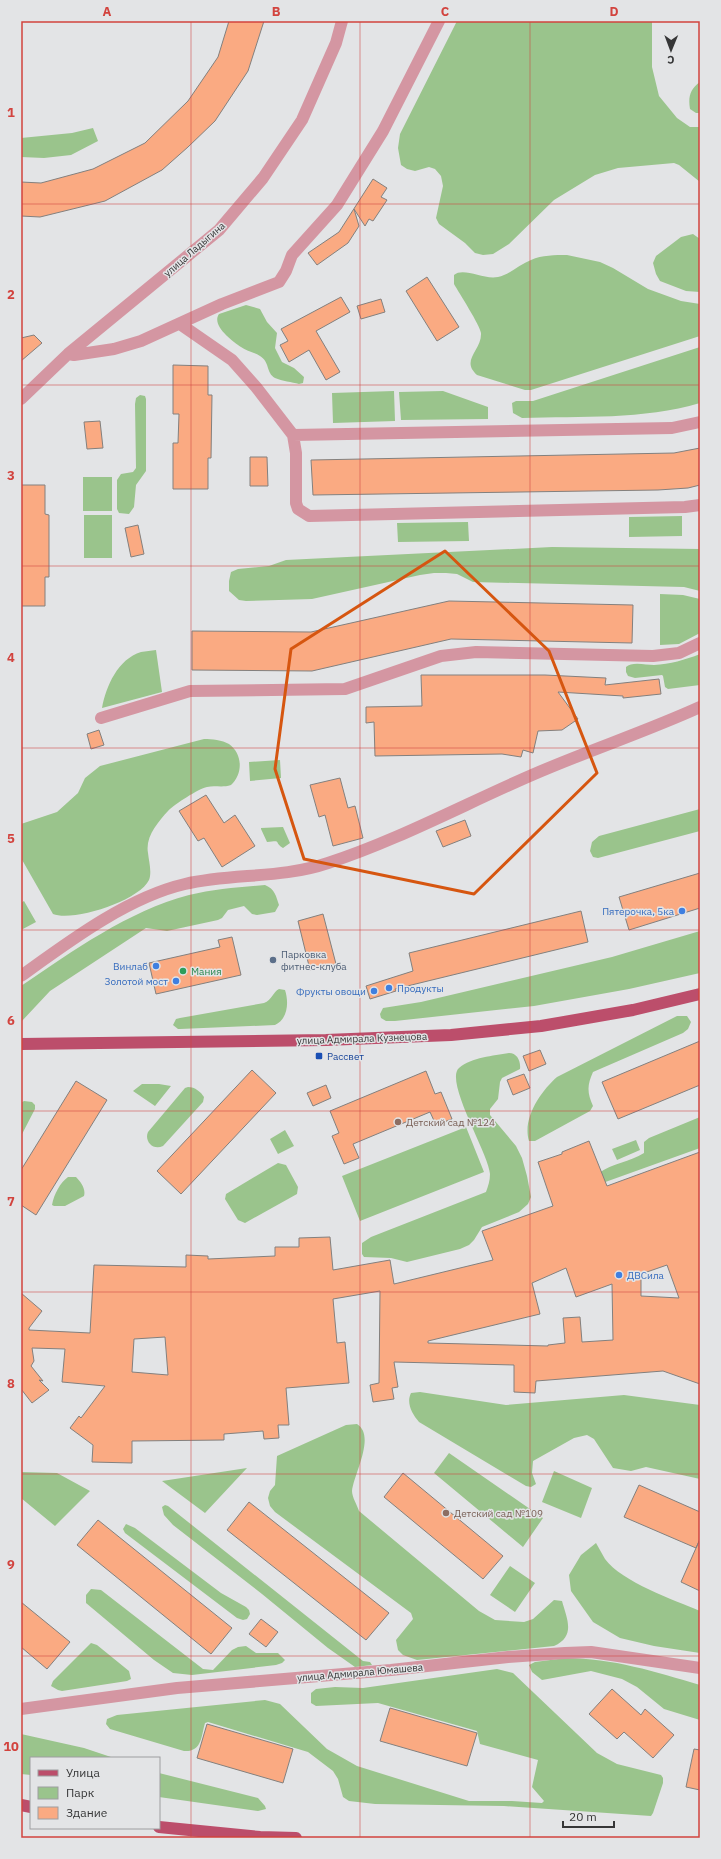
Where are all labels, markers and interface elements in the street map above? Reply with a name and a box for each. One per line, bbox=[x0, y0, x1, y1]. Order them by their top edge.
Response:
text: A bbox=[103, 3, 112, 20]
text: B bbox=[272, 3, 281, 20]
text: C bbox=[441, 3, 450, 20]
text: D bbox=[609, 3, 619, 20]
north arrow bbox=[651, 30, 691, 70]
text: С bbox=[667, 53, 675, 67]
text: 1 bbox=[7, 104, 15, 121]
street label: улица Ладыгина bbox=[161, 219, 228, 280]
text: 2 bbox=[7, 286, 15, 303]
text: 3 bbox=[7, 467, 15, 484]
text: 4 bbox=[7, 649, 15, 666]
text: 5 bbox=[7, 830, 15, 847]
place label: Пятерочка, 5ка bbox=[602, 905, 675, 918]
marker: Пятерочка, 5ка bbox=[677, 906, 687, 916]
place label: Парковка фитнес-клуба bbox=[281, 948, 347, 973]
marker: Парковка фитнес-клуба bbox=[268, 955, 278, 965]
place label: Винлаб bbox=[113, 960, 148, 973]
marker: Винлаб bbox=[151, 961, 161, 971]
place label: Мания bbox=[191, 965, 222, 978]
marker: Мания bbox=[178, 966, 188, 976]
place label: Золотой мост bbox=[105, 975, 168, 988]
marker: Золотой мост bbox=[171, 976, 181, 986]
place label: Продукты bbox=[397, 982, 444, 995]
marker: Продукты bbox=[384, 983, 394, 993]
place label: Фрукты овощи bbox=[296, 985, 366, 998]
marker: Фрукты овощи bbox=[369, 986, 379, 996]
text: 6 bbox=[7, 1012, 15, 1029]
street label: улица Адмирала Кузнецова bbox=[297, 1030, 428, 1047]
place label: Рассвет bbox=[327, 1050, 364, 1063]
marker: Рассвет bbox=[314, 1051, 324, 1061]
place label: Детский сад №124 bbox=[406, 1116, 495, 1129]
marker: Детский сад №124 bbox=[393, 1117, 403, 1127]
text: 7 bbox=[7, 1193, 15, 1210]
place label: ДВСила bbox=[627, 1269, 665, 1282]
marker: ДВСила bbox=[614, 1270, 624, 1280]
text: 8 bbox=[7, 1375, 15, 1392]
place label: Детский сад №109 bbox=[454, 1507, 543, 1520]
marker: Детский сад №109 bbox=[441, 1508, 451, 1518]
text: 9 bbox=[7, 1556, 15, 1573]
street label: улица Адмирала Юмашева bbox=[297, 1660, 424, 1684]
text: 10 bbox=[3, 1738, 19, 1755]
legend bbox=[30, 1757, 160, 1829]
text: Улица bbox=[66, 1765, 100, 1780]
text: Парк bbox=[66, 1785, 95, 1800]
scale bar bbox=[563, 1803, 614, 1829]
text: Здание bbox=[66, 1805, 108, 1820]
text: 20 m bbox=[569, 1809, 597, 1824]

